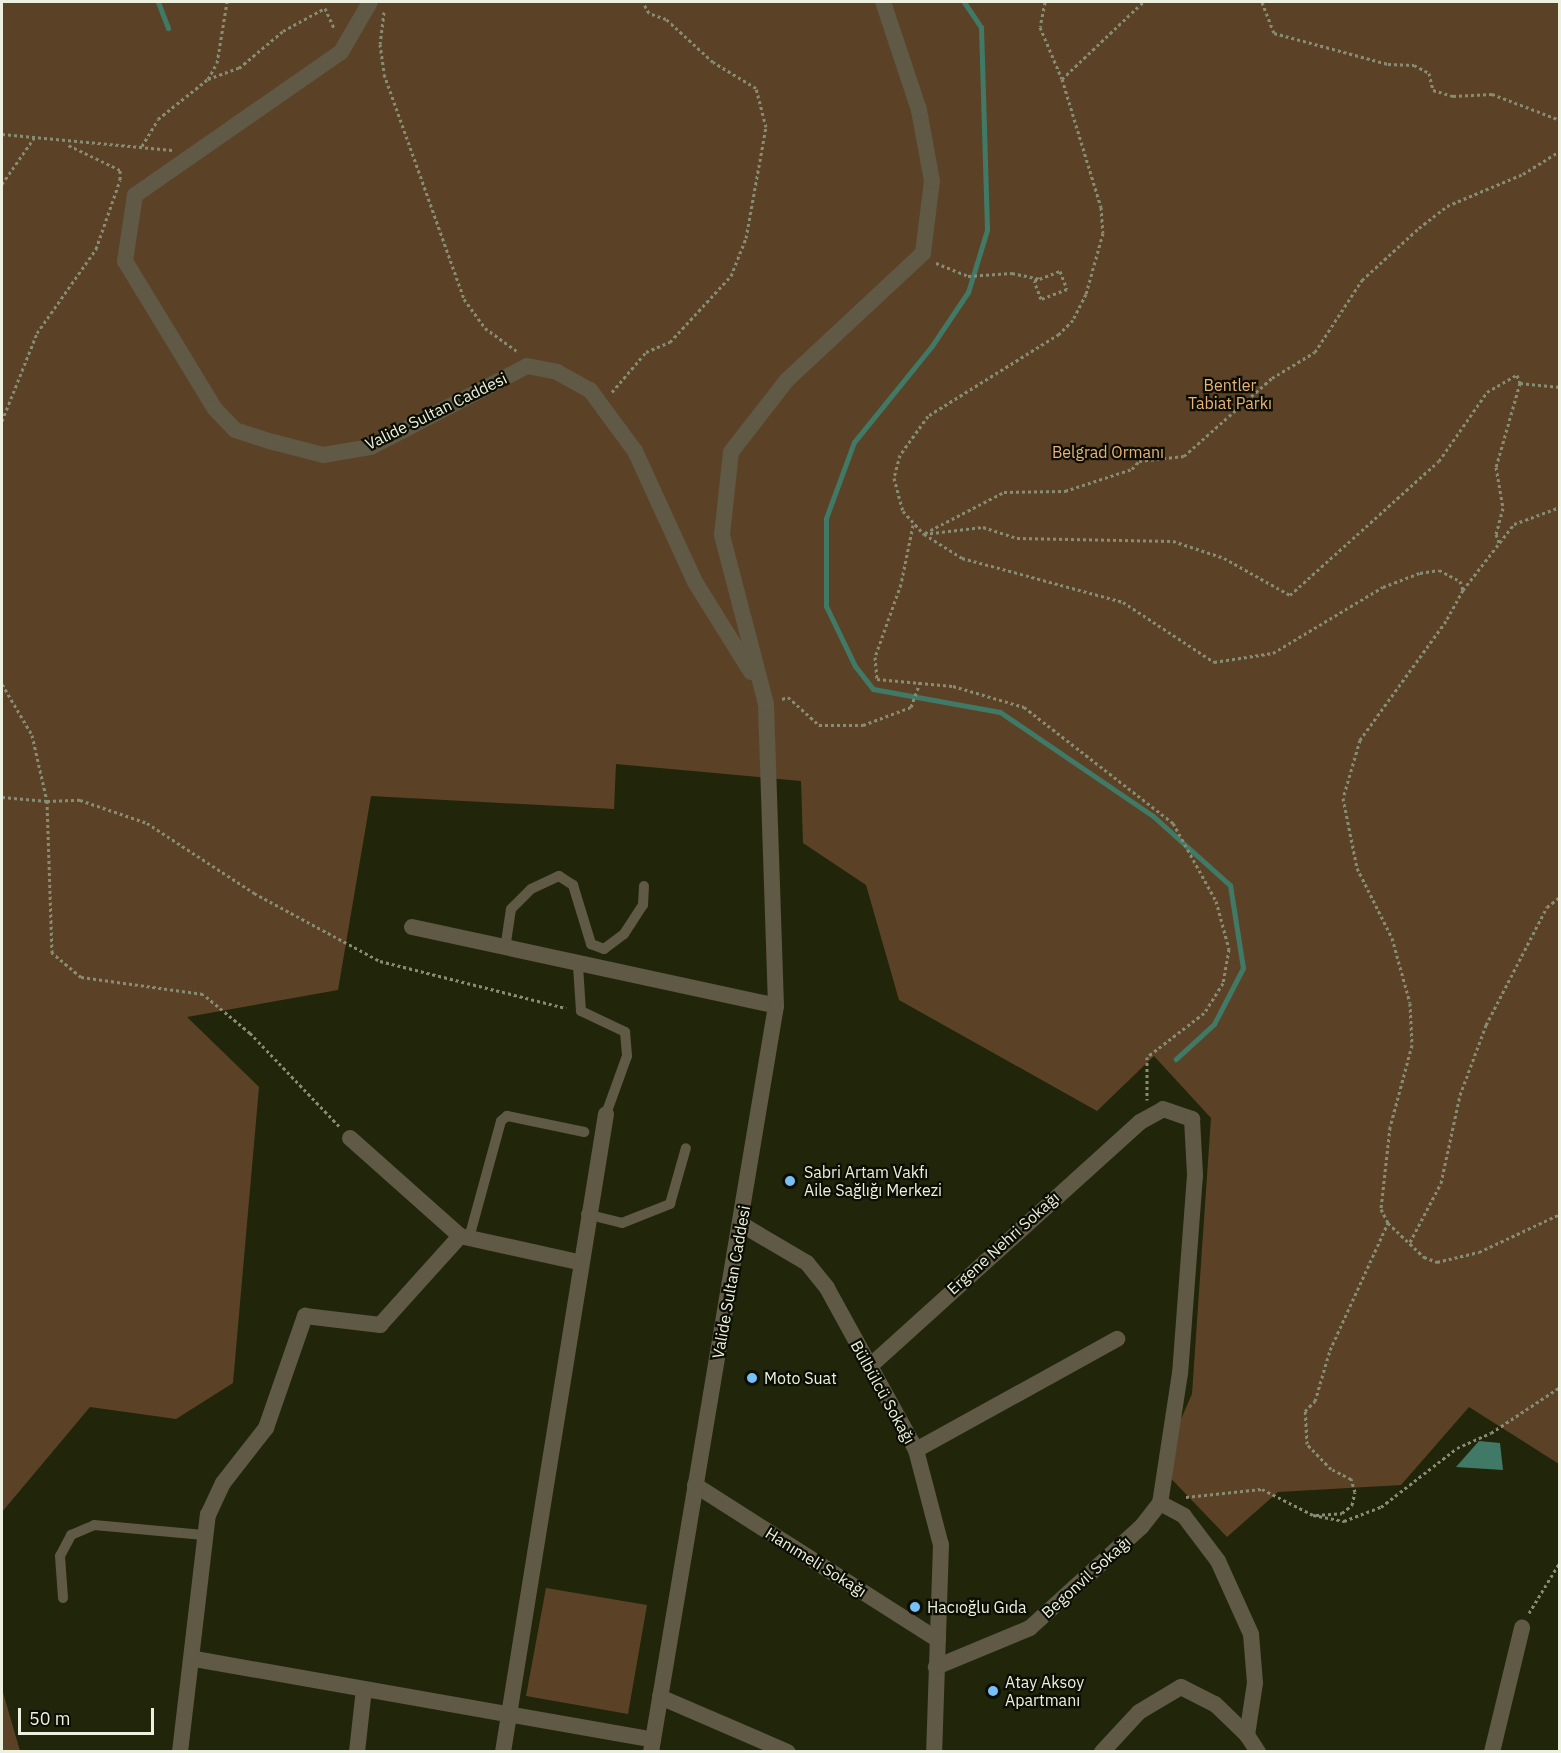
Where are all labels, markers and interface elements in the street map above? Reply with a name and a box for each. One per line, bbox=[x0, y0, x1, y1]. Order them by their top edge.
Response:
street label: Valide Sultan Caddesi bbox=[362, 368, 510, 454]
park label: Bentler Tabiat Parkı bbox=[1188, 375, 1272, 413]
park label: Belgrad Ormanı bbox=[1052, 442, 1164, 462]
place label: Sabri Artam Vakfı Aile Sağlığı Merkezi bbox=[804, 1162, 942, 1200]
marker: Sabri Artam Vakfı Aile Sağlığı Merkezi bbox=[781, 1172, 799, 1190]
street label: Ergene Nehri Sokağı bbox=[943, 1188, 1063, 1298]
street label: Valide Sultan Caddesi bbox=[708, 1204, 754, 1360]
street label: Bülbülcü Sokağı bbox=[847, 1337, 919, 1447]
place label: Moto Suat bbox=[764, 1368, 837, 1388]
marker: Moto Suat bbox=[745, 1371, 759, 1385]
street label: Hanımeli Sokağı bbox=[762, 1523, 870, 1601]
street label: Begonvil Sokağı bbox=[1038, 1532, 1134, 1622]
place label: Hacıoğlu Gıda bbox=[927, 1597, 1027, 1617]
marker: Hacıoğlu Gıda bbox=[908, 1600, 922, 1614]
place label: Atay Aksoy Apartmanı bbox=[1005, 1672, 1084, 1710]
marker: Atay Aksoy Apartmanı bbox=[986, 1684, 1000, 1698]
scale bar bbox=[21, 1696, 158, 1734]
text: 50 m bbox=[29, 1707, 71, 1730]

